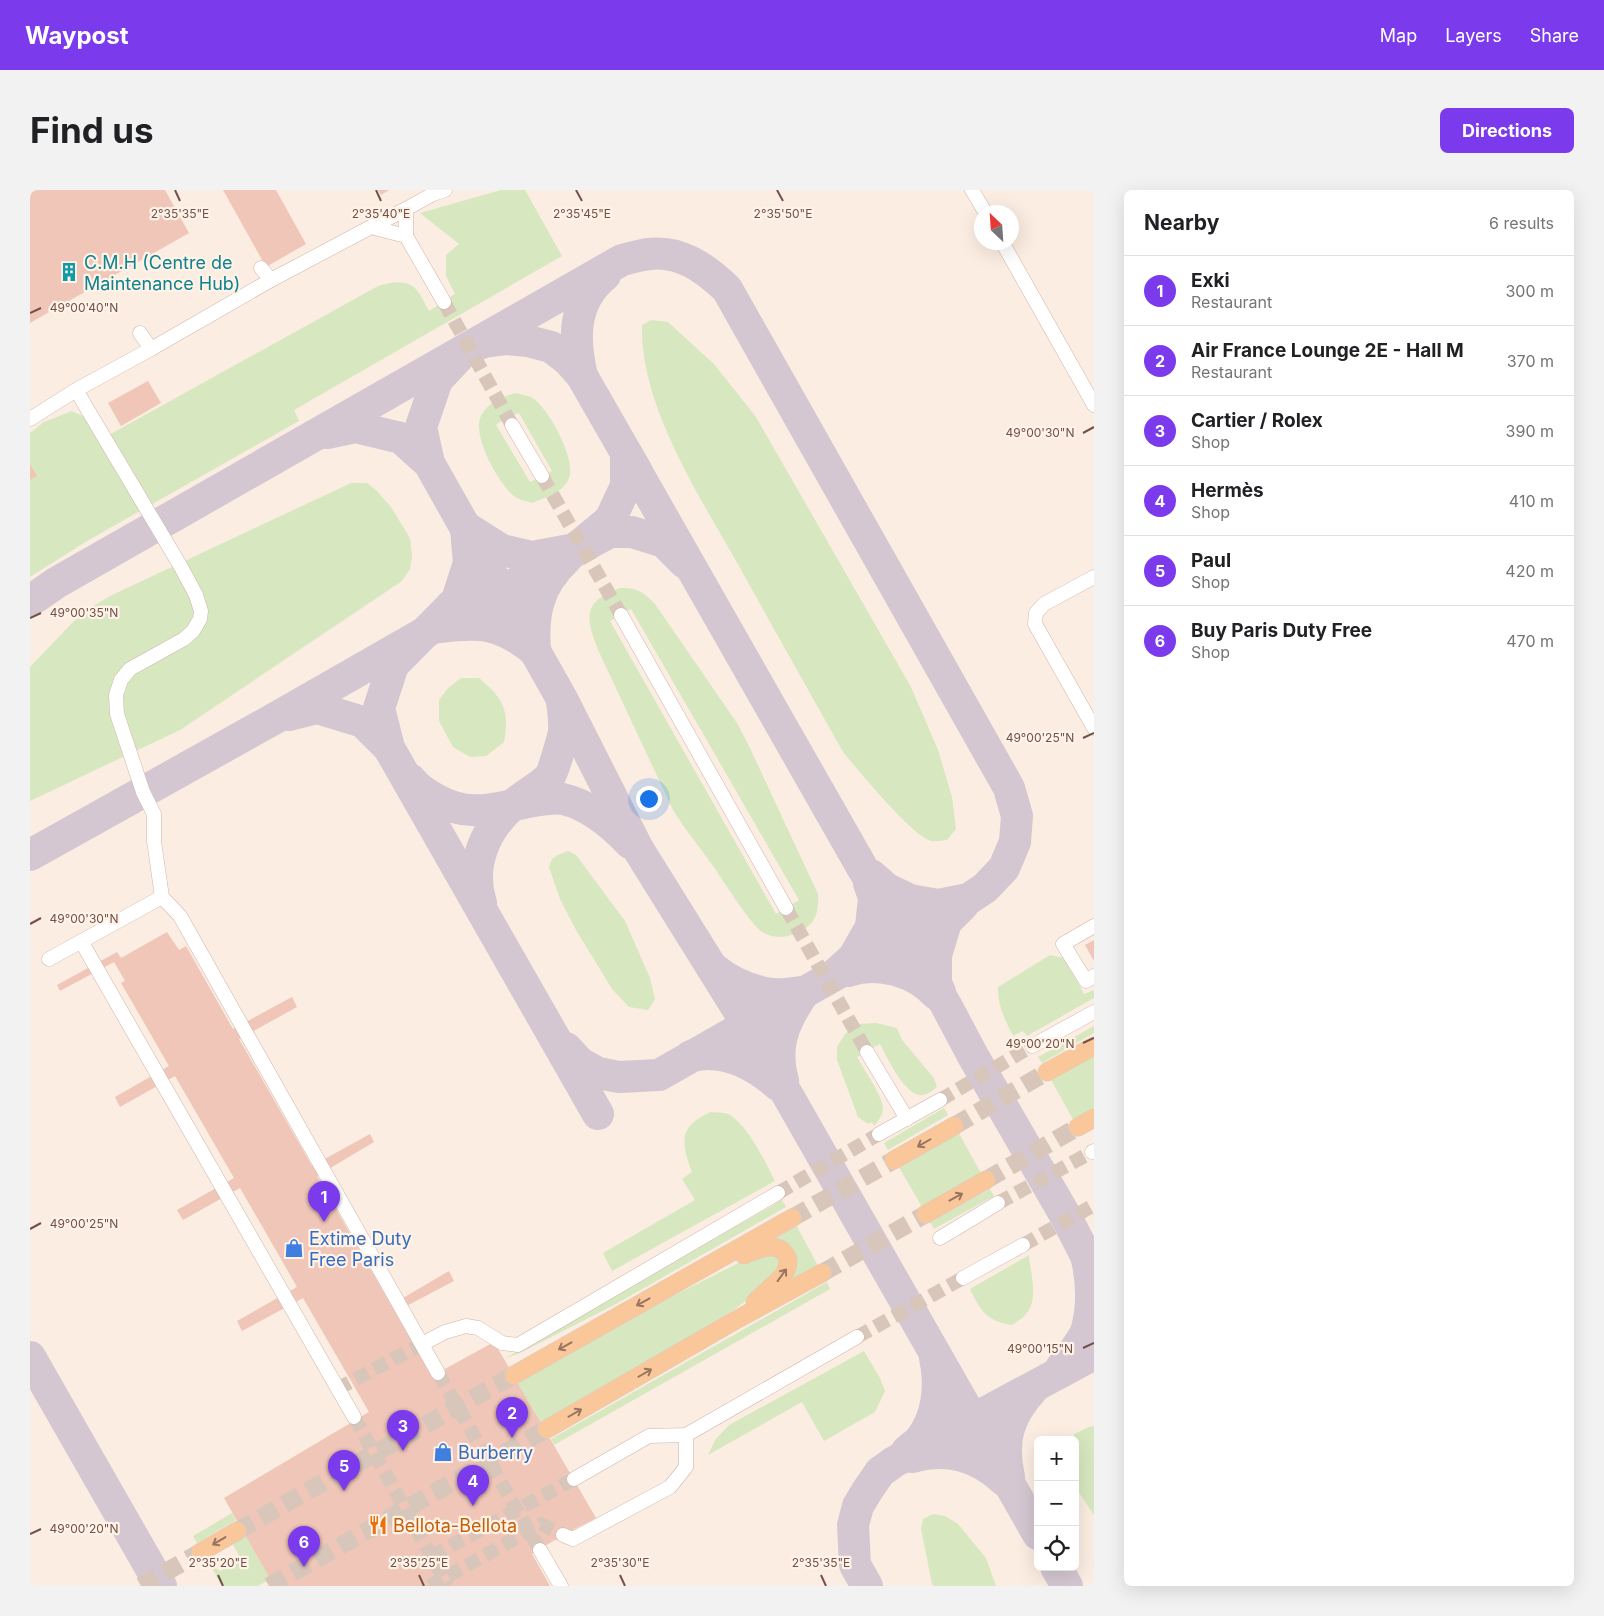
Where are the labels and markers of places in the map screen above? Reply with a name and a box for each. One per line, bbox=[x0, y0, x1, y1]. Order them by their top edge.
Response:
place label: C.M.H (Centre de Maintenance Hub) bbox=[84, 252, 240, 294]
building icon: C.M.H (Centre de Maintenance Hub) bbox=[58, 261, 80, 283]
pin: 1 bbox=[308, 1181, 340, 1222]
place label: Extime Duty Free Paris bbox=[309, 1228, 412, 1270]
shop icon: Extime Duty Free Paris bbox=[283, 1237, 305, 1259]
pin: 2 bbox=[496, 1397, 528, 1438]
pin: 3 bbox=[387, 1410, 419, 1451]
shop icon: Burberry bbox=[432, 1441, 454, 1463]
place label: Burberry bbox=[458, 1442, 533, 1463]
pin: 5 bbox=[328, 1450, 360, 1491]
pin: 4 bbox=[457, 1465, 489, 1506]
restaurant icon: Bellota-Bellota bbox=[367, 1514, 389, 1536]
place label: Bellota-Bellota bbox=[393, 1515, 517, 1536]
pin: 6 bbox=[288, 1526, 320, 1567]

